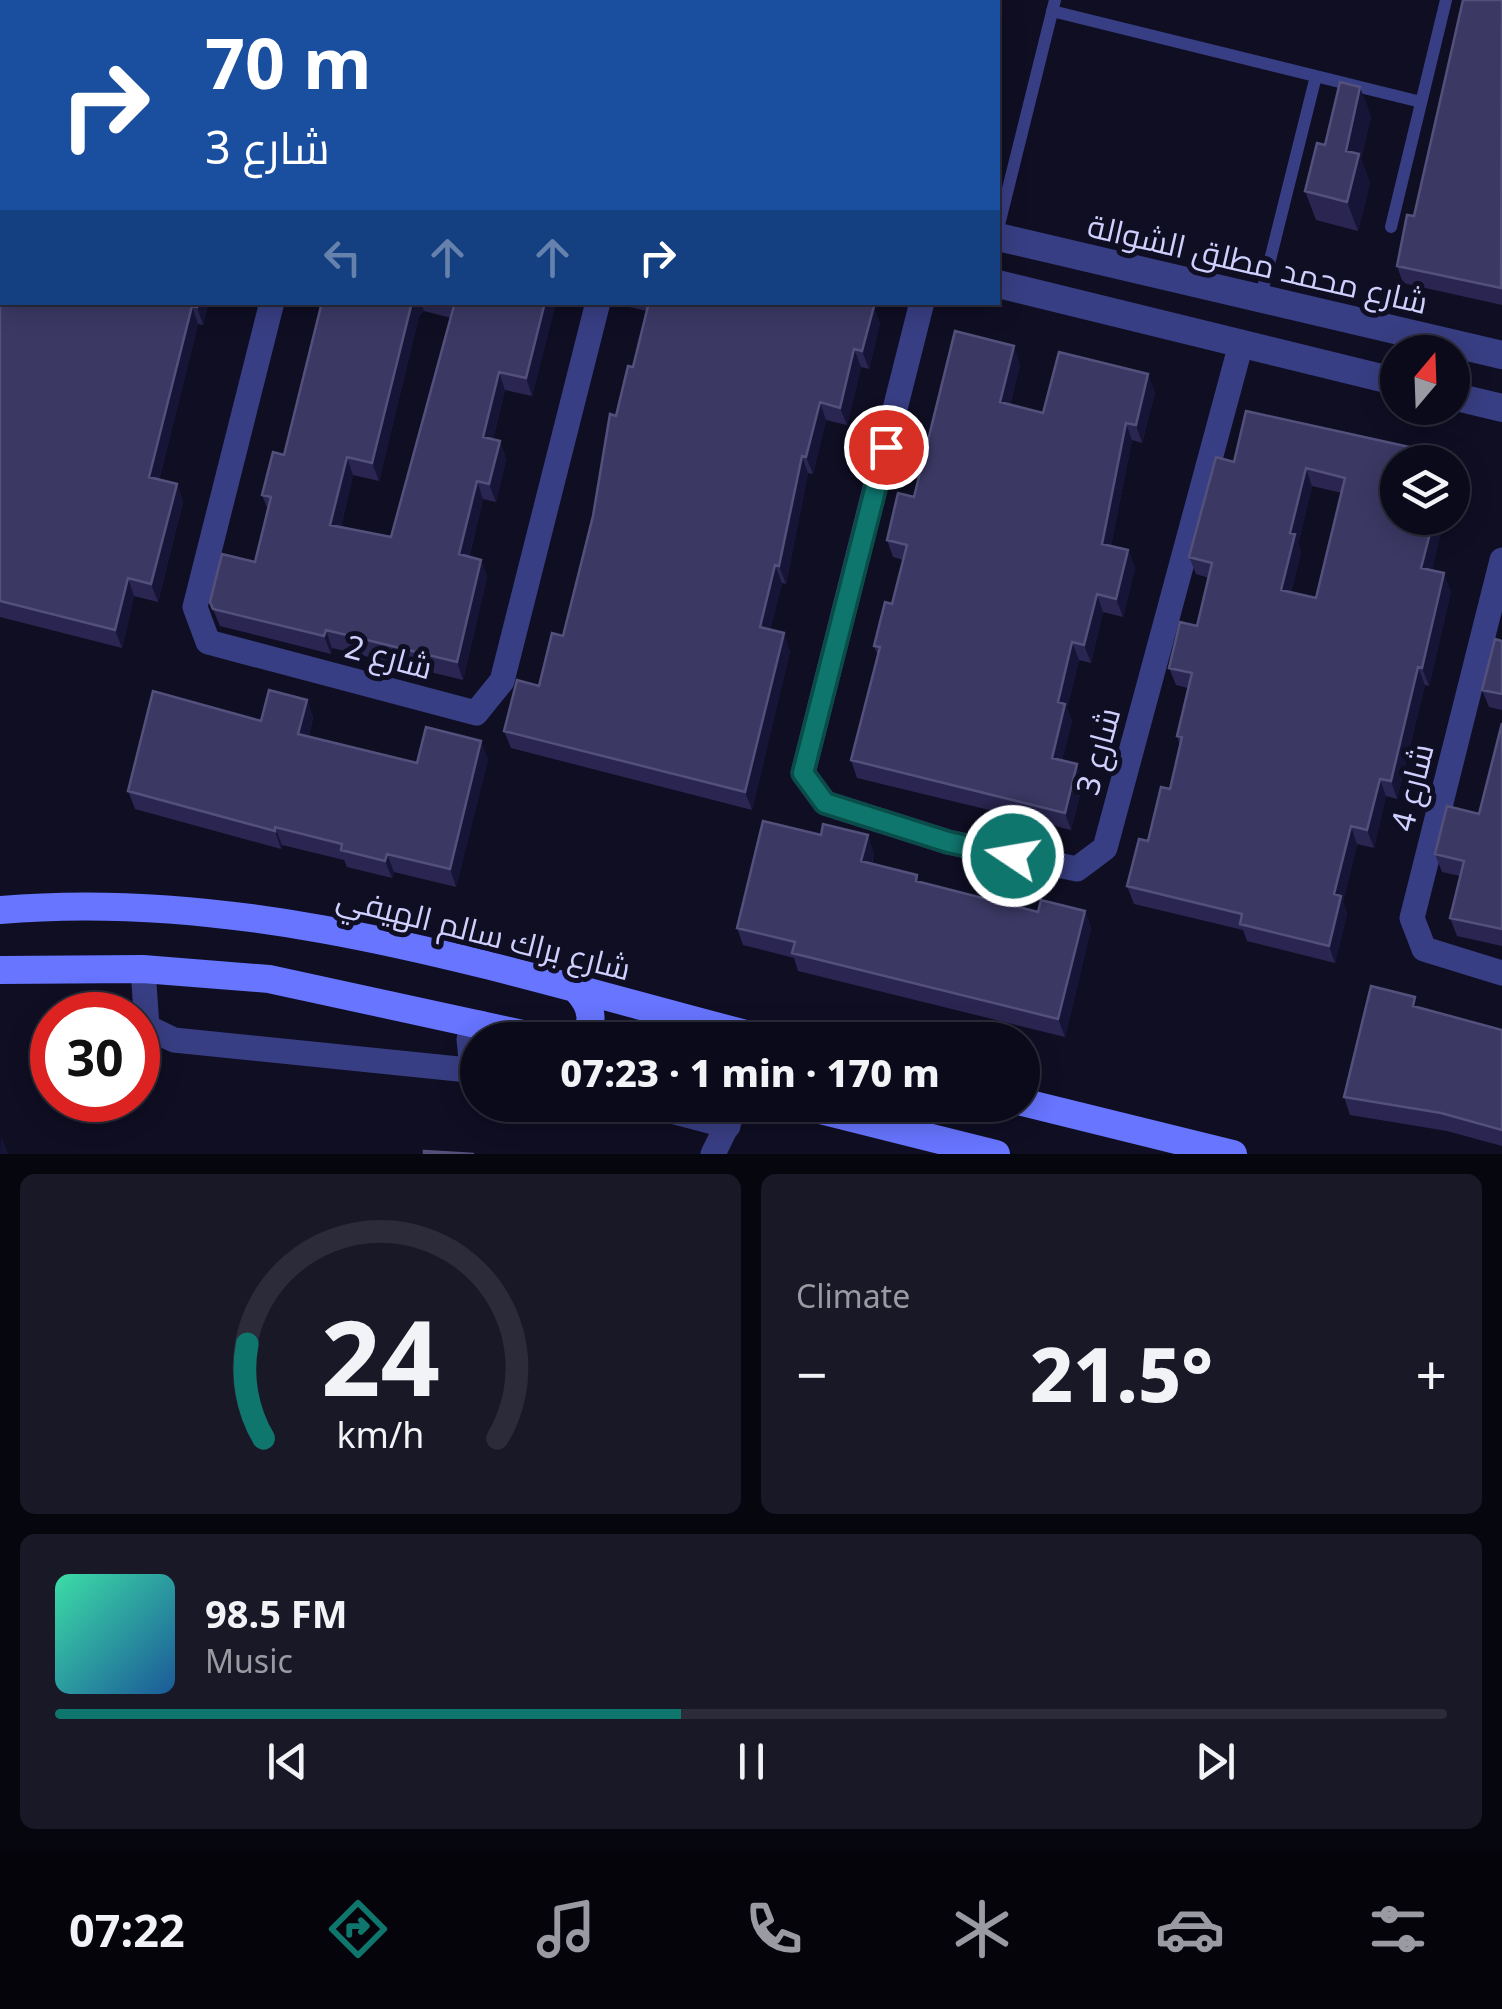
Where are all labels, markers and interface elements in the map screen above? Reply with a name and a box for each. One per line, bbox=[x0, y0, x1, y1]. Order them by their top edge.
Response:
text: 70 m bbox=[205, 14, 372, 110]
icon: right bbox=[40, 40, 170, 170]
text: شارع 3 bbox=[205, 116, 330, 177]
street label: شارع محمد مطلق الشوالة bbox=[1083, 203, 1432, 325]
icon: left bbox=[315, 230, 370, 285]
icon: ahead bbox=[420, 230, 475, 285]
icon: ahead bbox=[525, 230, 580, 285]
icon: right bbox=[630, 230, 685, 285]
north arrow bbox=[1380, 335, 1470, 425]
map controls bbox=[1380, 335, 1470, 535]
pin bbox=[844, 405, 929, 490]
icon: arrive bbox=[859, 420, 914, 475]
button: layers bbox=[1380, 445, 1470, 535]
street label: شارع 2 bbox=[340, 624, 437, 690]
street label: شارع 3 bbox=[1065, 703, 1131, 800]
street label: شارع 4 bbox=[1379, 739, 1445, 836]
position arrow bbox=[961, 804, 1065, 908]
street label: شارع براك سالم الهيفي bbox=[331, 875, 635, 994]
speed limit sign: 30 bbox=[30, 992, 160, 1122]
text: 07:23 · 1 min · 170 m bbox=[560, 1046, 940, 1098]
text: Climate bbox=[796, 1274, 910, 1317]
text: 24 bbox=[321, 1285, 440, 1426]
text: 21.5° bbox=[1030, 1322, 1213, 1424]
text: − bbox=[796, 1336, 827, 1411]
text: + bbox=[1416, 1336, 1447, 1411]
text: km/h bbox=[337, 1410, 424, 1458]
text: 98.5 FM bbox=[205, 1587, 347, 1639]
text: Music bbox=[205, 1639, 293, 1682]
icon: previous bbox=[260, 1734, 315, 1789]
icon: pause bbox=[724, 1734, 779, 1789]
icon: next bbox=[1188, 1734, 1243, 1789]
icon: directions bbox=[323, 1894, 393, 1964]
icon: music bbox=[531, 1894, 601, 1964]
icon: phone bbox=[739, 1894, 809, 1964]
icon: climate bbox=[947, 1894, 1017, 1964]
icon: car bbox=[1155, 1894, 1225, 1964]
icon: filters bbox=[1363, 1894, 1433, 1964]
text: 07:22 bbox=[69, 1899, 185, 1960]

